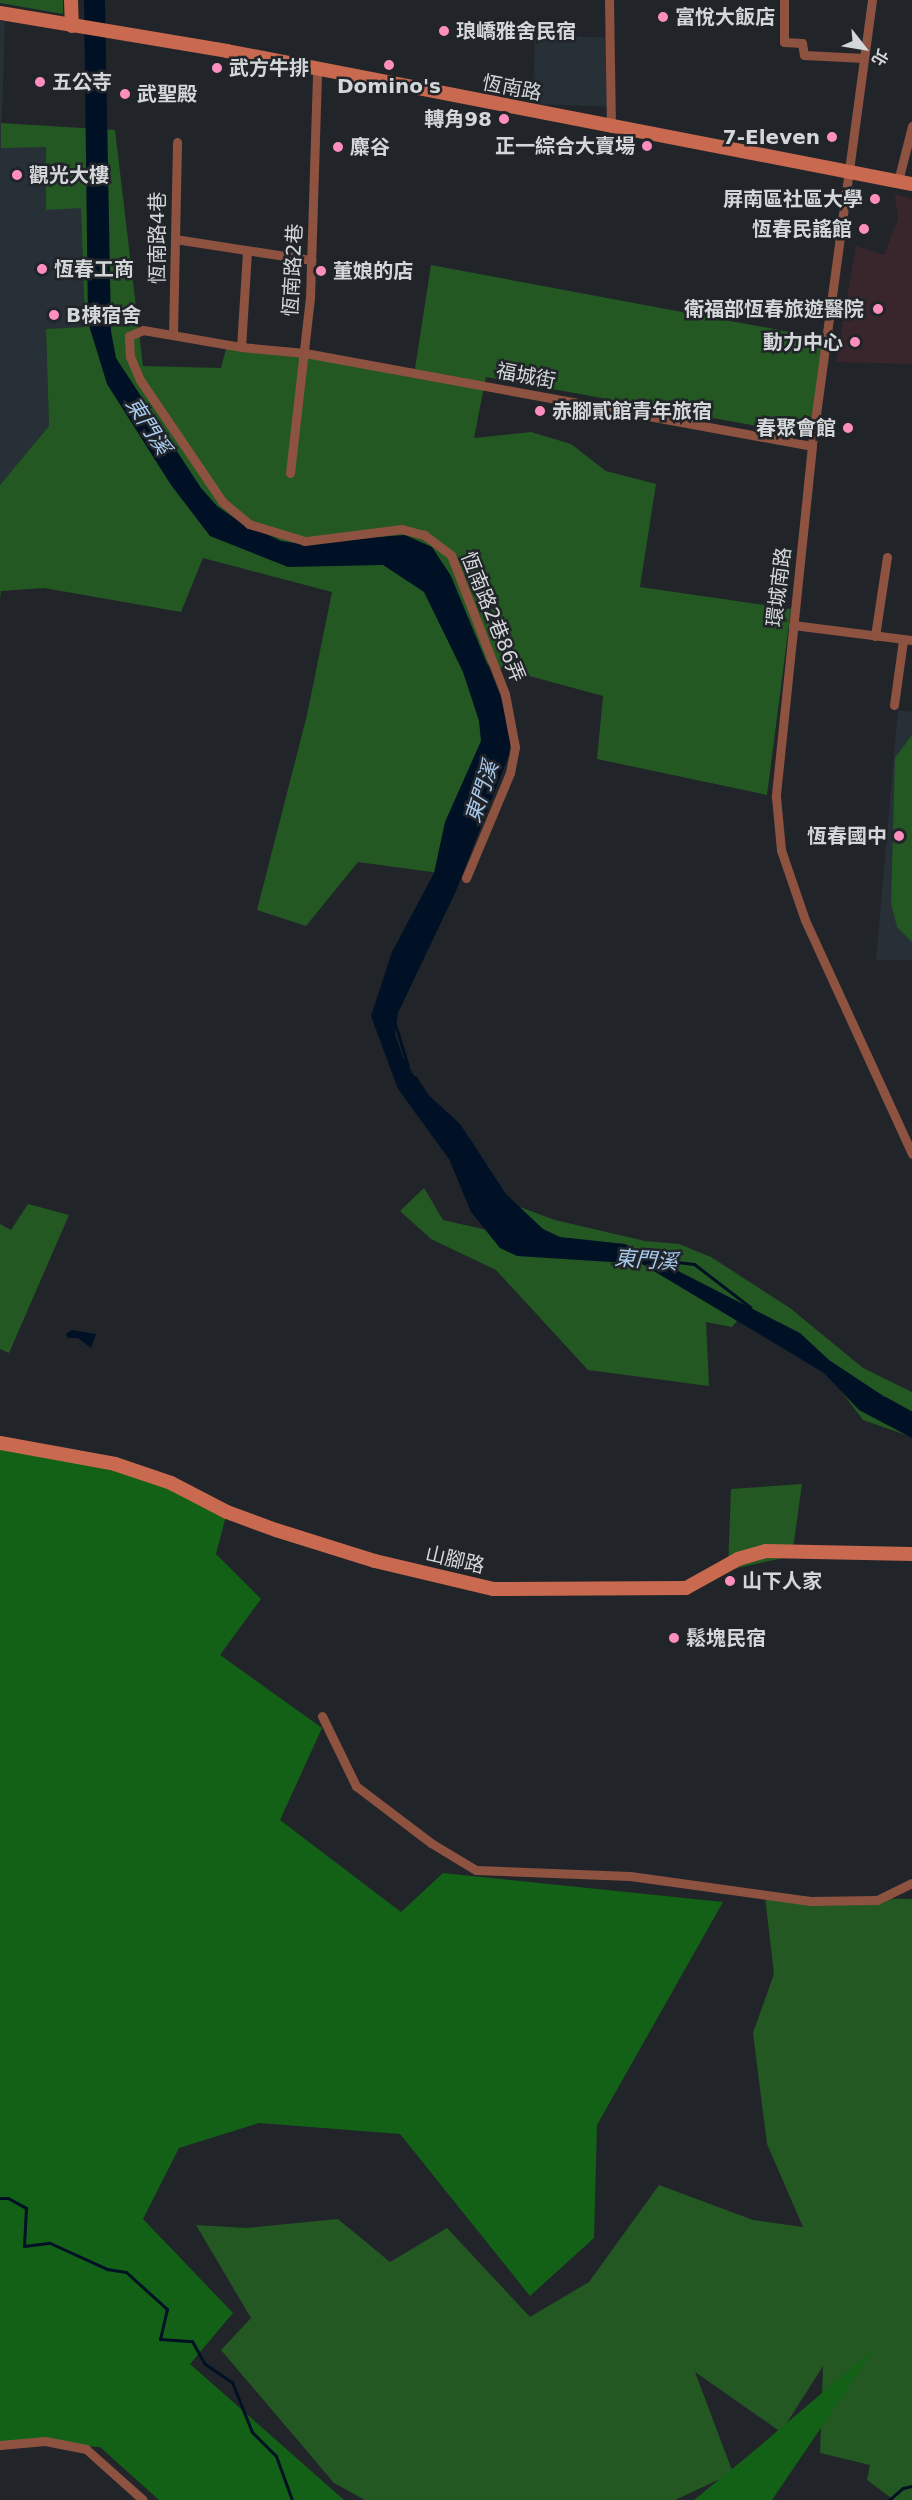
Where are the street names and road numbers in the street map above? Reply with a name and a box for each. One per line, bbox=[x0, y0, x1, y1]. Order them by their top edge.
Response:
street label: 恆南路 bbox=[480, 70, 544, 106]
street label: 恆南路4巷 bbox=[145, 192, 169, 284]
street label: 恆南路2巷 bbox=[279, 223, 307, 317]
street label: 福城街 bbox=[494, 358, 558, 394]
street label: 環城南路 bbox=[762, 546, 796, 628]
street label: 恆南路2巷86弄 bbox=[456, 548, 530, 686]
street label: 山腳路 bbox=[423, 1542, 487, 1578]

